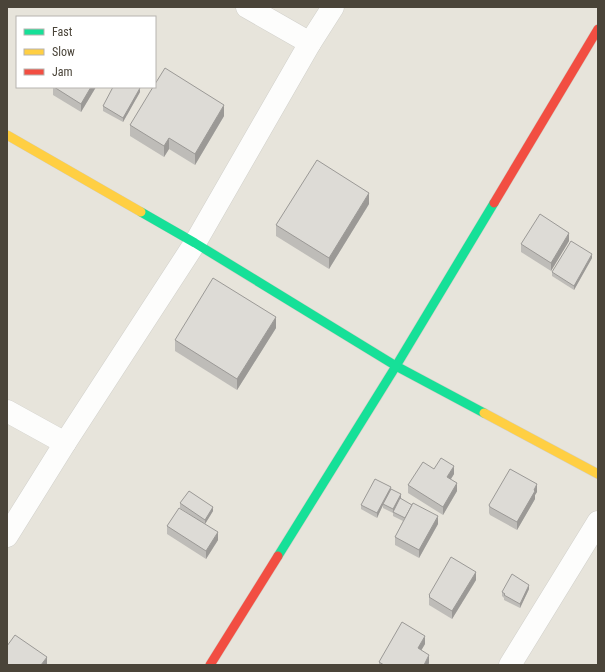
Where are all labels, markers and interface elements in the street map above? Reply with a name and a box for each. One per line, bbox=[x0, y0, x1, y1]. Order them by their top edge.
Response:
legend bbox=[16, 16, 156, 88]
text: Fast bbox=[52, 25, 73, 39]
text: Slow bbox=[52, 45, 75, 59]
text: Jam bbox=[52, 65, 73, 79]

